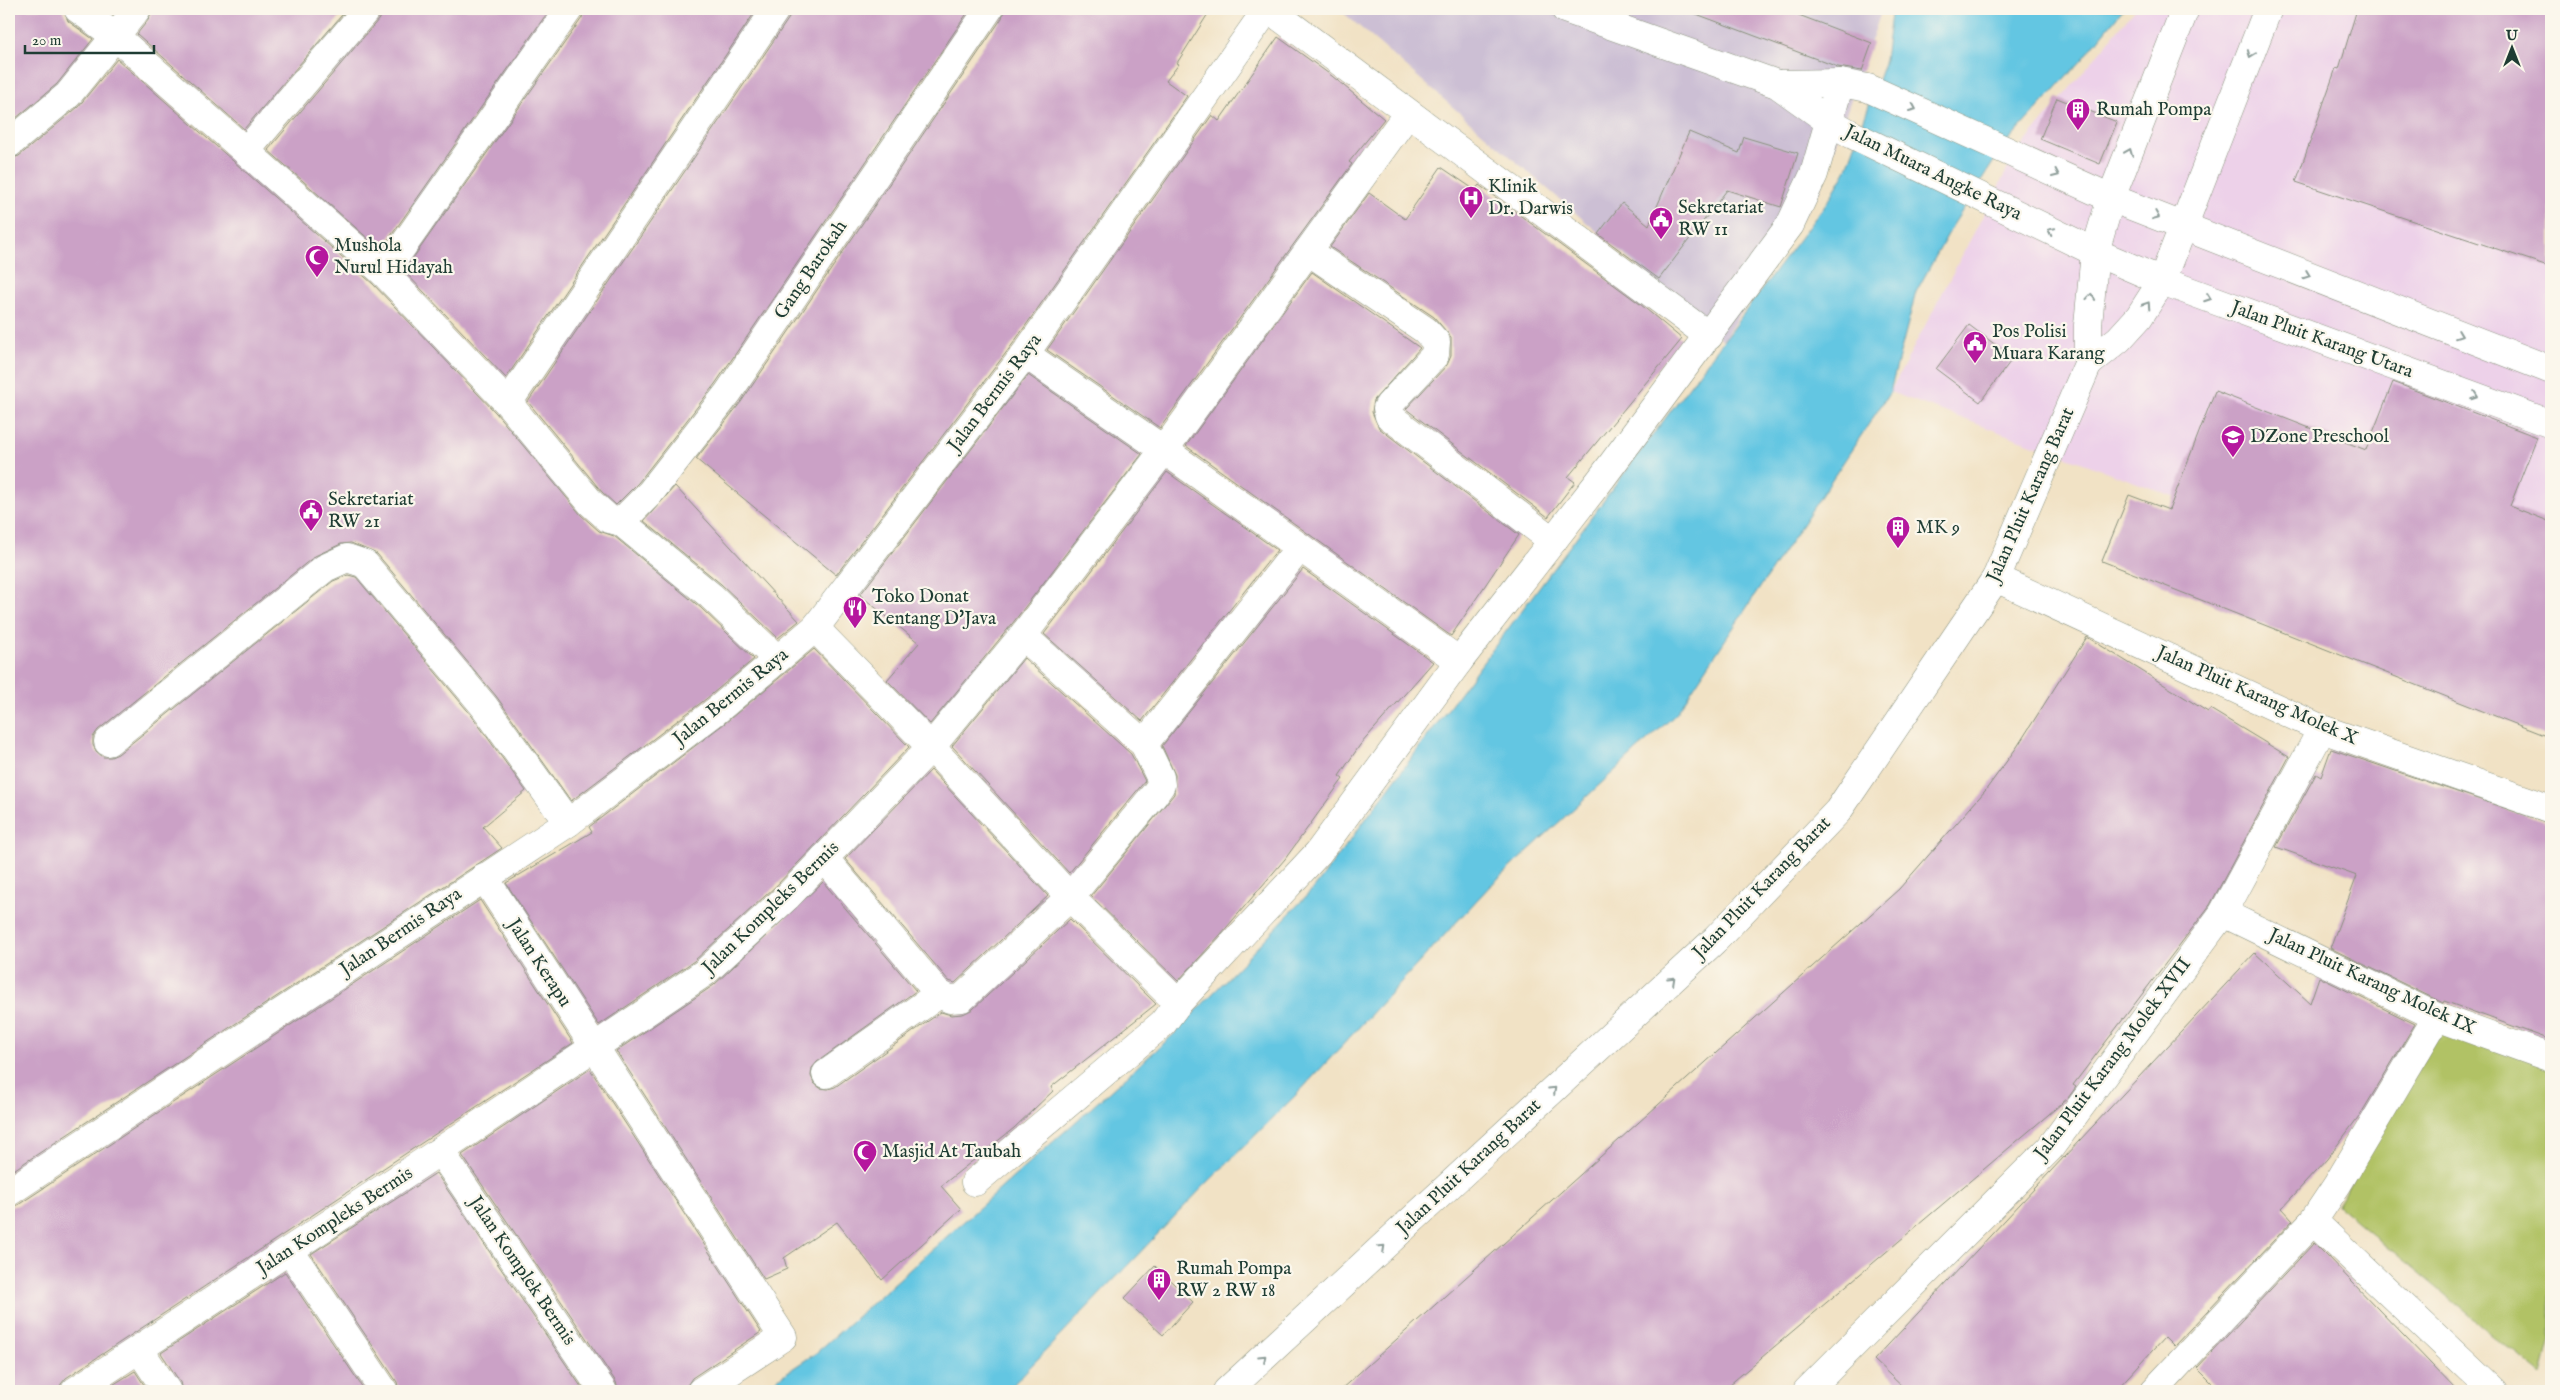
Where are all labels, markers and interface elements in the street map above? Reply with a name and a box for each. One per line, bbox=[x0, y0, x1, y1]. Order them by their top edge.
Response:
scale bar bbox=[25, 22, 154, 54]
north arrow bbox=[2488, 22, 2538, 72]
text: U bbox=[2505, 27, 2519, 45]
text: 20 m bbox=[32, 31, 62, 50]
one-way arrow bbox=[2246, 49, 2257, 58]
building icon: Rumah Pompa bbox=[2065, 97, 2091, 131]
place label: Rumah Pompa bbox=[2096, 98, 2212, 122]
one-way arrow bbox=[1908, 101, 1917, 112]
street label: Jalan Muara Angke Raya bbox=[1839, 119, 2026, 227]
one-way arrow bbox=[2123, 148, 2133, 157]
one-way arrow bbox=[2051, 167, 2060, 178]
place label: Klinik Dr. Darwis bbox=[1488, 175, 1573, 221]
hospital icon: Klinik Dr. Darwis bbox=[1458, 185, 1484, 219]
place label: Sekretariat RW 11 bbox=[1678, 196, 1764, 242]
public building icon: Sekretariat RW 11 bbox=[1648, 206, 1674, 240]
one-way arrow bbox=[2151, 209, 2160, 220]
street label: Gang Barokah bbox=[769, 216, 853, 324]
one-way arrow bbox=[2047, 226, 2056, 237]
place label: Mushola Nurul Hidayah bbox=[334, 234, 453, 280]
mosque icon: Mushola Nurul Hidayah bbox=[304, 244, 330, 278]
one-way arrow bbox=[2302, 269, 2311, 280]
one-way arrow bbox=[2203, 292, 2212, 302]
one-way arrow bbox=[2085, 293, 2096, 301]
street label: Jalan Pluit Karang Utara bbox=[2226, 295, 2417, 384]
one-way arrow bbox=[2141, 301, 2150, 310]
place label: Pos Polisi Muara Karang bbox=[1992, 320, 2105, 366]
street label: Jalan Bermis Raya bbox=[942, 329, 1048, 458]
one-way arrow bbox=[2454, 329, 2462, 339]
public building icon: Pos Polisi Muara Karang bbox=[1962, 330, 1988, 364]
one-way arrow bbox=[2471, 390, 2479, 400]
street label: Jalan Pluit Karang Barat bbox=[1981, 403, 2081, 588]
school or university icon: DZone Preschool bbox=[2220, 424, 2246, 458]
place label: DZone Preschool bbox=[2250, 425, 2390, 449]
place label: Sekretariat RW 21 bbox=[328, 488, 414, 534]
public building icon: Sekretariat RW 21 bbox=[298, 498, 324, 532]
building icon: MK 9 bbox=[1885, 515, 1911, 549]
place label: MK 9 bbox=[1916, 516, 1960, 540]
place label: Toko Donat Kentang D'Java bbox=[872, 585, 997, 631]
restaurant icon: Toko Donat Kentang D'Java bbox=[842, 595, 868, 629]
street label: Jalan Pluit Karang Molek X bbox=[2151, 640, 2362, 752]
street label: Jalan Bermis Raya bbox=[667, 643, 794, 752]
street label: Jalan Pluit Karang Barat bbox=[1686, 811, 1837, 966]
street label: Jalan Kompleks Bermis bbox=[696, 836, 845, 981]
street label: Jalan Bermis Raya bbox=[334, 882, 467, 983]
street label: Jalan Kerapu bbox=[500, 912, 577, 1012]
street label: Jalan Pluit Karang Molek IX bbox=[2263, 923, 2480, 1041]
street label: Jalan Pluit Karang Molek XVII bbox=[2028, 953, 2197, 1166]
one-way arrow bbox=[1666, 977, 1675, 986]
one-way arrow bbox=[1547, 1087, 1556, 1096]
street label: Jalan Pluit Karang Barat bbox=[1390, 1093, 1547, 1242]
mosque icon: Masjid At Taubah bbox=[852, 1139, 878, 1173]
place label: Masjid At Taubah bbox=[882, 1140, 1021, 1164]
street label: Jalan Kompleks Bermis bbox=[251, 1162, 418, 1282]
street label: Jalan Komplek Bermis bbox=[462, 1190, 581, 1350]
one-way arrow bbox=[1376, 1245, 1385, 1254]
place label: Rumah Pompa RW 2 RW 18 bbox=[1176, 1257, 1292, 1303]
building icon: Rumah Pompa RW 2 RW 18 bbox=[1146, 1267, 1172, 1301]
one-way arrow bbox=[1257, 1355, 1266, 1364]

